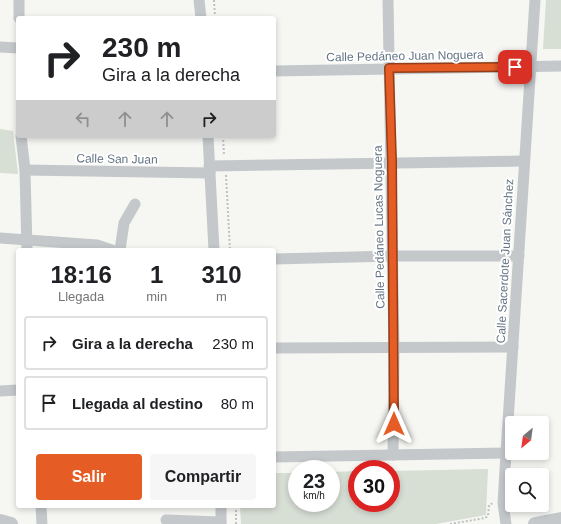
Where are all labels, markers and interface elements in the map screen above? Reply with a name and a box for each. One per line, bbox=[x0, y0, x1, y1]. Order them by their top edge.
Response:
icon: right bbox=[36, 32, 88, 84]
text: 230 m bbox=[102, 32, 181, 63]
street label: Calle Pedáneo Juan Noguera bbox=[326, 48, 484, 64]
pin bbox=[498, 50, 532, 84]
icon: arrive bbox=[504, 56, 526, 78]
text: Gira a la derecha bbox=[102, 65, 240, 85]
icon: left bbox=[72, 108, 94, 130]
icon: ahead bbox=[114, 108, 136, 130]
icon: ahead bbox=[156, 108, 178, 130]
icon: right bbox=[198, 108, 220, 130]
street label: Calle Pedáneo Lucas Noguera bbox=[371, 145, 387, 309]
street label: Calle San Juan bbox=[76, 151, 158, 167]
street label: Calle Sacerdote Juan Sánchez bbox=[494, 178, 516, 344]
text: 18:16 bbox=[50, 261, 112, 288]
text: 1 bbox=[150, 261, 163, 288]
text: 310 bbox=[202, 261, 242, 288]
text: Llegada bbox=[58, 289, 104, 304]
text: min bbox=[146, 289, 167, 304]
text: m bbox=[216, 289, 227, 304]
icon: right bbox=[38, 332, 60, 354]
text: Gira a la derecha bbox=[72, 335, 193, 352]
text: 230 m bbox=[212, 335, 254, 352]
icon: arrive bbox=[38, 392, 60, 414]
text: Llegada al destino bbox=[72, 395, 203, 412]
text: 80 m bbox=[221, 395, 254, 412]
position arrow bbox=[373, 403, 415, 445]
north arrow bbox=[505, 416, 549, 460]
map controls bbox=[505, 416, 549, 512]
button: Salir bbox=[36, 454, 142, 500]
button: Compartir bbox=[150, 454, 256, 500]
speed limit sign: 30 bbox=[348, 460, 400, 512]
button: search bbox=[505, 468, 549, 512]
text: 23 bbox=[303, 470, 325, 492]
text: km/h bbox=[303, 490, 325, 501]

